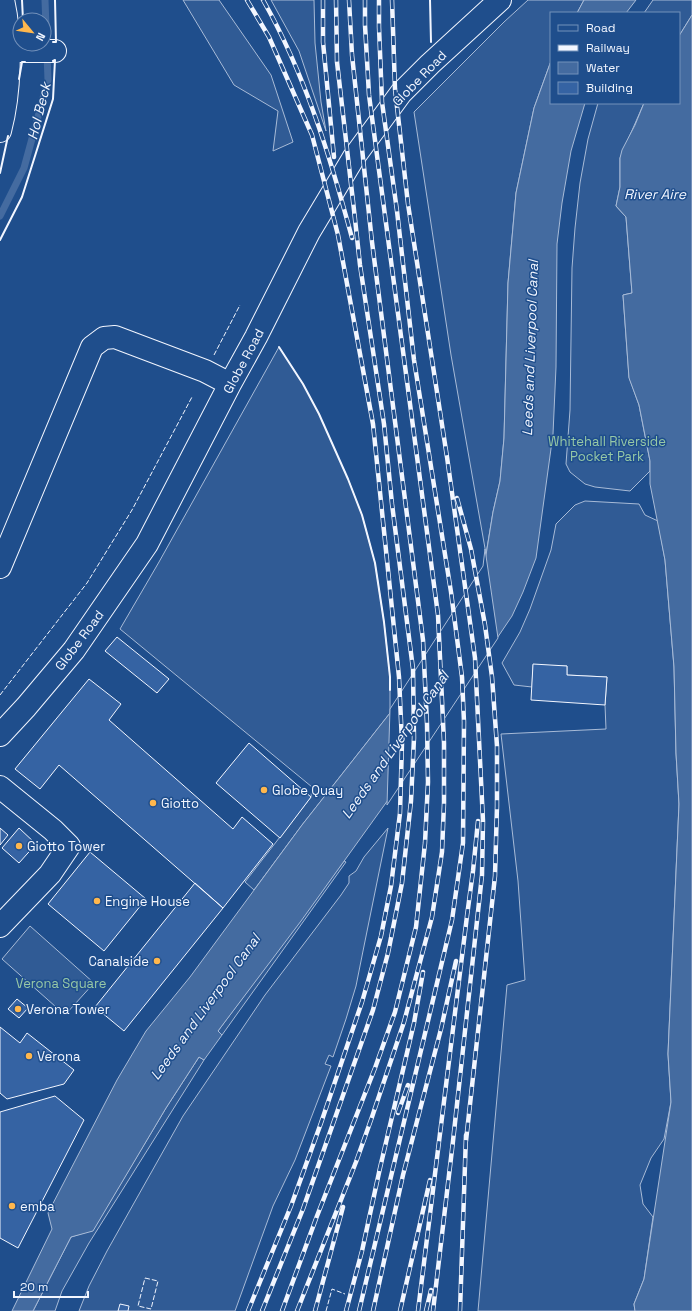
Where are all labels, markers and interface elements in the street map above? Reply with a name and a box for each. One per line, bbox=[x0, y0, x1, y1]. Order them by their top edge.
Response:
north arrow bbox=[12, 12, 52, 52]
legend bbox=[550, 12, 680, 104]
text: Road bbox=[586, 20, 615, 36]
text: N bbox=[33, 30, 49, 43]
text: Railway bbox=[586, 40, 630, 56]
street label: Globe Road bbox=[389, 47, 450, 110]
text: Water bbox=[586, 60, 620, 76]
water label: Hol Beck bbox=[23, 79, 55, 141]
text: Building bbox=[586, 80, 633, 96]
water label: River Aire bbox=[624, 185, 687, 203]
water label: Leeds and Liverpool Canal bbox=[518, 258, 542, 436]
street label: Globe Road bbox=[219, 326, 268, 397]
park label: Whitehall Riverside Pocket Park bbox=[548, 433, 666, 465]
street label: Globe Road bbox=[51, 607, 108, 674]
water label: Leeds and Liverpool Canal bbox=[337, 667, 454, 822]
place label: Globe Quay bbox=[272, 782, 343, 799]
marker: Globe Quay bbox=[259, 785, 269, 795]
place label: Giotto bbox=[161, 795, 199, 812]
marker: Giotto bbox=[148, 798, 158, 808]
place label: Giotto Tower bbox=[27, 838, 105, 855]
marker: Giotto Tower bbox=[14, 841, 24, 851]
place label: Engine House bbox=[105, 893, 190, 910]
marker: Engine House bbox=[92, 896, 102, 906]
water label: Leeds and Liverpool Canal bbox=[146, 929, 265, 1083]
place label: Canalside bbox=[88, 953, 149, 970]
marker: Canalside bbox=[152, 956, 162, 966]
park label: Verona Square bbox=[16, 975, 106, 992]
place label: Verona Tower bbox=[26, 1001, 110, 1018]
marker: Verona Tower bbox=[13, 1004, 23, 1014]
place label: Verona bbox=[37, 1048, 81, 1065]
marker: Verona bbox=[24, 1051, 34, 1061]
place label: emba bbox=[20, 1198, 55, 1215]
marker: emba bbox=[7, 1201, 17, 1211]
scale bar bbox=[14, 1273, 88, 1299]
text: 20 m bbox=[20, 1279, 48, 1295]

